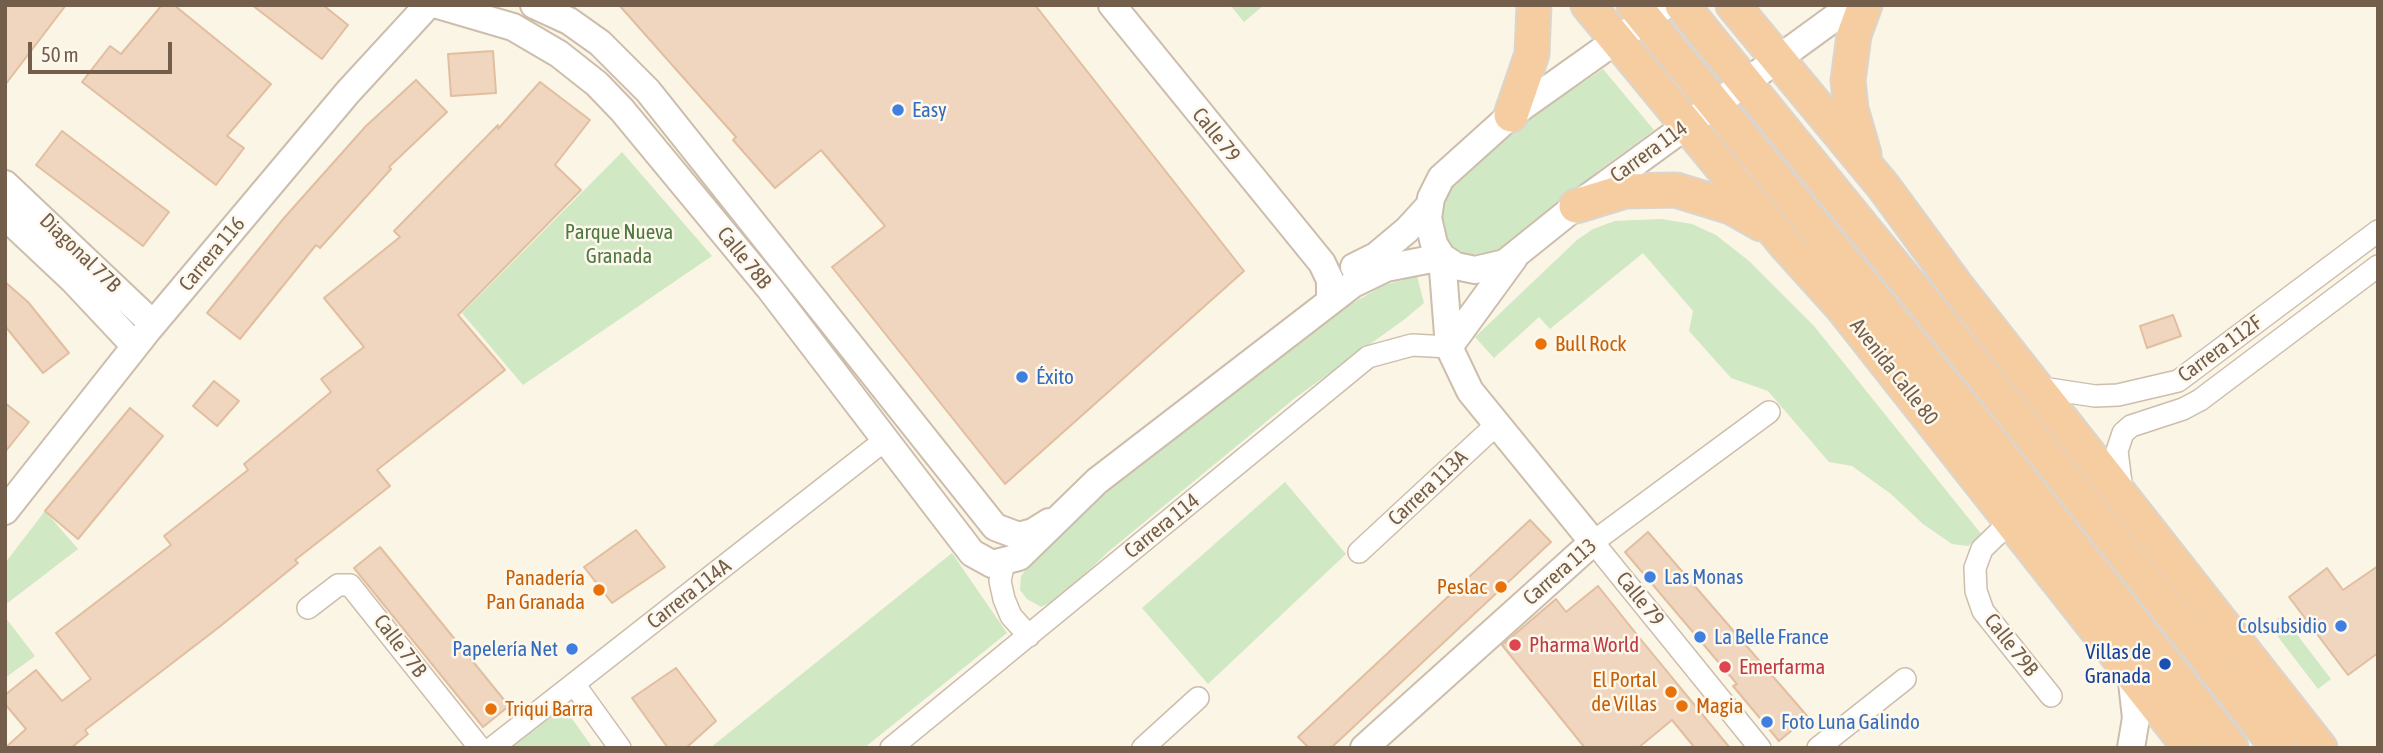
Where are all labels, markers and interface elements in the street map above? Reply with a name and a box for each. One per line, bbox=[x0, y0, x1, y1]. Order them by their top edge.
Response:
scale bar bbox=[32, 28, 175, 72]
text: 50 m bbox=[41, 42, 79, 66]
place label: Easy bbox=[912, 97, 947, 123]
marker: Easy bbox=[890, 102, 906, 118]
street label: Calle 79 bbox=[1187, 103, 1245, 167]
street label: Carrera 114 bbox=[1606, 116, 1692, 188]
street label: Diagonal 77B bbox=[34, 208, 126, 298]
street label: Carrera 116 bbox=[174, 212, 250, 296]
park label: Parque Nueva Granada bbox=[565, 219, 673, 269]
street label: Calle 78B bbox=[711, 222, 777, 294]
street label: Carrera 112F bbox=[2173, 310, 2267, 388]
street label: Avenida Calle 80 bbox=[1845, 314, 1943, 430]
place label: Bull Rock bbox=[1555, 331, 1626, 357]
marker: Bull Rock bbox=[1533, 336, 1549, 352]
place label: Éxito bbox=[1036, 364, 1074, 390]
marker: Éxito bbox=[1014, 369, 1030, 385]
street label: Carrera 113A bbox=[1383, 445, 1473, 531]
street label: Carrera 114 bbox=[1119, 488, 1205, 564]
street label: Carrera 113 bbox=[1518, 533, 1602, 611]
street label: Carrera 114A bbox=[642, 553, 736, 635]
place label: Las Monas bbox=[1664, 564, 1743, 590]
place label: Panadería Pan Granada bbox=[486, 565, 585, 615]
street label: Calle 79 bbox=[1611, 567, 1669, 631]
marker: Las Monas bbox=[1642, 569, 1658, 585]
place label: Peslac bbox=[1437, 574, 1487, 600]
marker: Peslac bbox=[1493, 579, 1509, 595]
marker: Panadería Pan Granada bbox=[591, 582, 607, 598]
street label: Calle 79B bbox=[1979, 609, 2043, 681]
street label: Calle 77B bbox=[368, 610, 432, 682]
place label: Colsubsidio bbox=[2238, 613, 2327, 639]
marker: Colsubsidio bbox=[2333, 618, 2349, 634]
place label: La Belle France bbox=[1714, 624, 1829, 650]
marker: La Belle France bbox=[1692, 629, 1708, 645]
place label: Pharma World bbox=[1529, 632, 1639, 658]
place label: Papelería Net bbox=[452, 636, 558, 662]
marker: Pharma World bbox=[1507, 637, 1523, 653]
place label: Villas de Granada bbox=[2085, 639, 2151, 689]
marker: Papelería Net bbox=[564, 641, 580, 657]
place label: Emerfarma bbox=[1739, 654, 1825, 680]
marker: Villas de Granada bbox=[2157, 656, 2173, 672]
marker: Emerfarma bbox=[1717, 659, 1733, 675]
place label: El Portal de Villas bbox=[1591, 667, 1657, 717]
marker: El Portal de Villas bbox=[1663, 684, 1679, 700]
place label: Magia bbox=[1696, 693, 1743, 719]
place label: Triqui Barra bbox=[505, 696, 593, 722]
marker: Magia bbox=[1674, 698, 1690, 714]
marker: Triqui Barra bbox=[483, 701, 499, 717]
place label: Foto Luna Galindo bbox=[1781, 709, 1920, 735]
marker: Foto Luna Galindo bbox=[1759, 714, 1775, 730]

